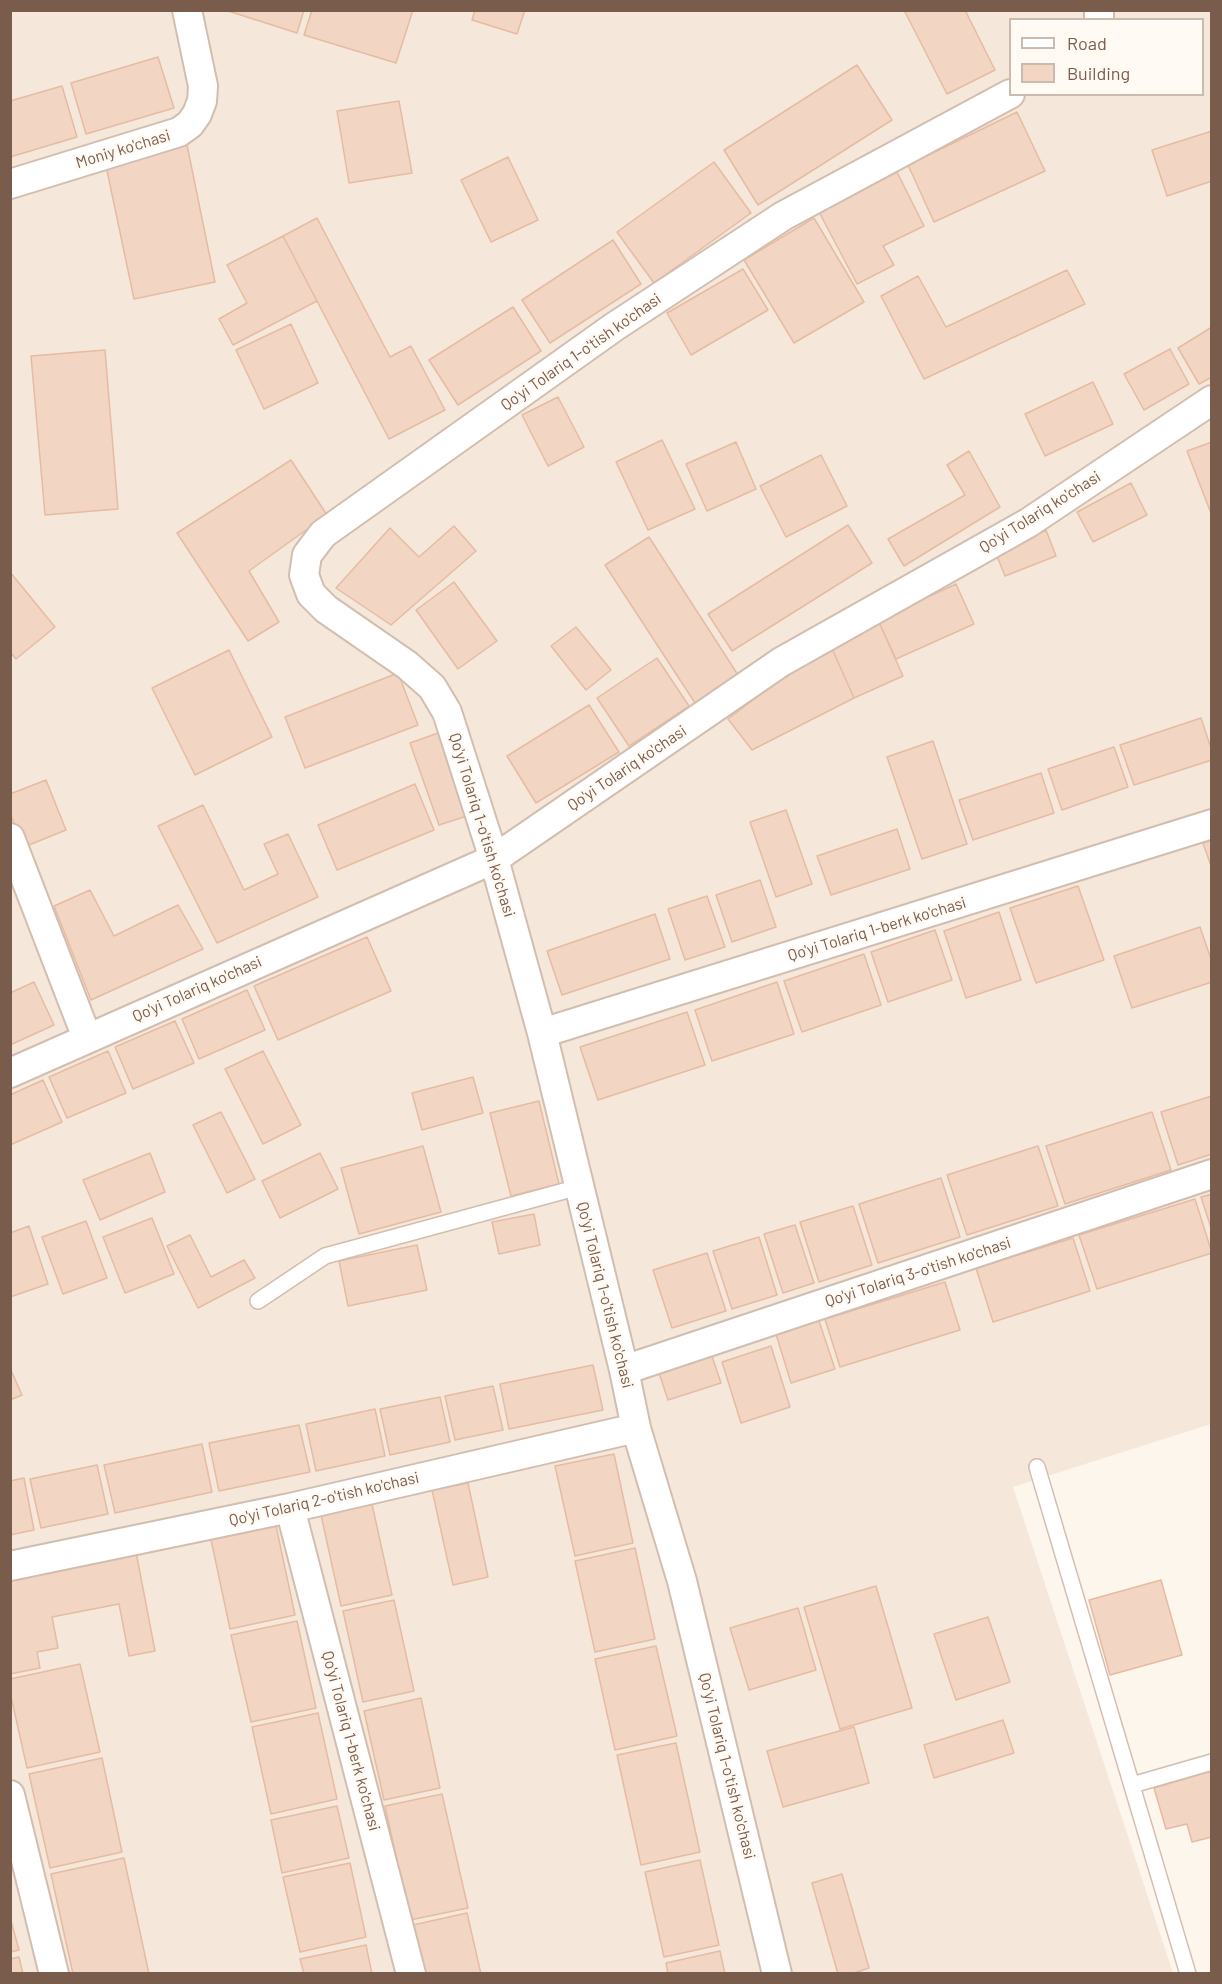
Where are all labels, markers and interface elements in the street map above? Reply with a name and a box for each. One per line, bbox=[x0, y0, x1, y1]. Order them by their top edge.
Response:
legend bbox=[1009, 18, 1204, 96]
text: Road bbox=[1067, 32, 1107, 54]
text: Building bbox=[1067, 62, 1130, 84]
street label: Moniy ko'chasi bbox=[73, 126, 173, 172]
street label: Qo'yi Tolariq 1-o'tish ko'chasi bbox=[497, 289, 665, 415]
street label: Qo'yi Tolariq ko'chasi bbox=[976, 467, 1104, 557]
street label: Qo'yi Tolariq ko'chasi bbox=[564, 721, 690, 815]
street label: Qo'yi Tolariq 1-o'tish ko'chasi bbox=[445, 731, 519, 919]
street label: Qo'yi Tolariq 1-berk ko'chasi bbox=[785, 893, 969, 965]
street label: Qo'yi Tolariq ko'chasi bbox=[129, 952, 265, 1026]
street label: Qo'yi Tolariq 1-o'tish ko'chasi bbox=[573, 1200, 637, 1390]
street label: Qo'yi Tolariq 3-o'tish ko'chasi bbox=[823, 1233, 1013, 1311]
street label: Qo'yi Tolariq 2-o'tish ko'chasi bbox=[227, 1468, 421, 1530]
street label: Qo'yi Tolariq 1-berk ko'chasi bbox=[318, 1649, 384, 1833]
street label: Qo'yi Tolariq 1-o'tish ko'chasi bbox=[695, 1671, 759, 1861]

